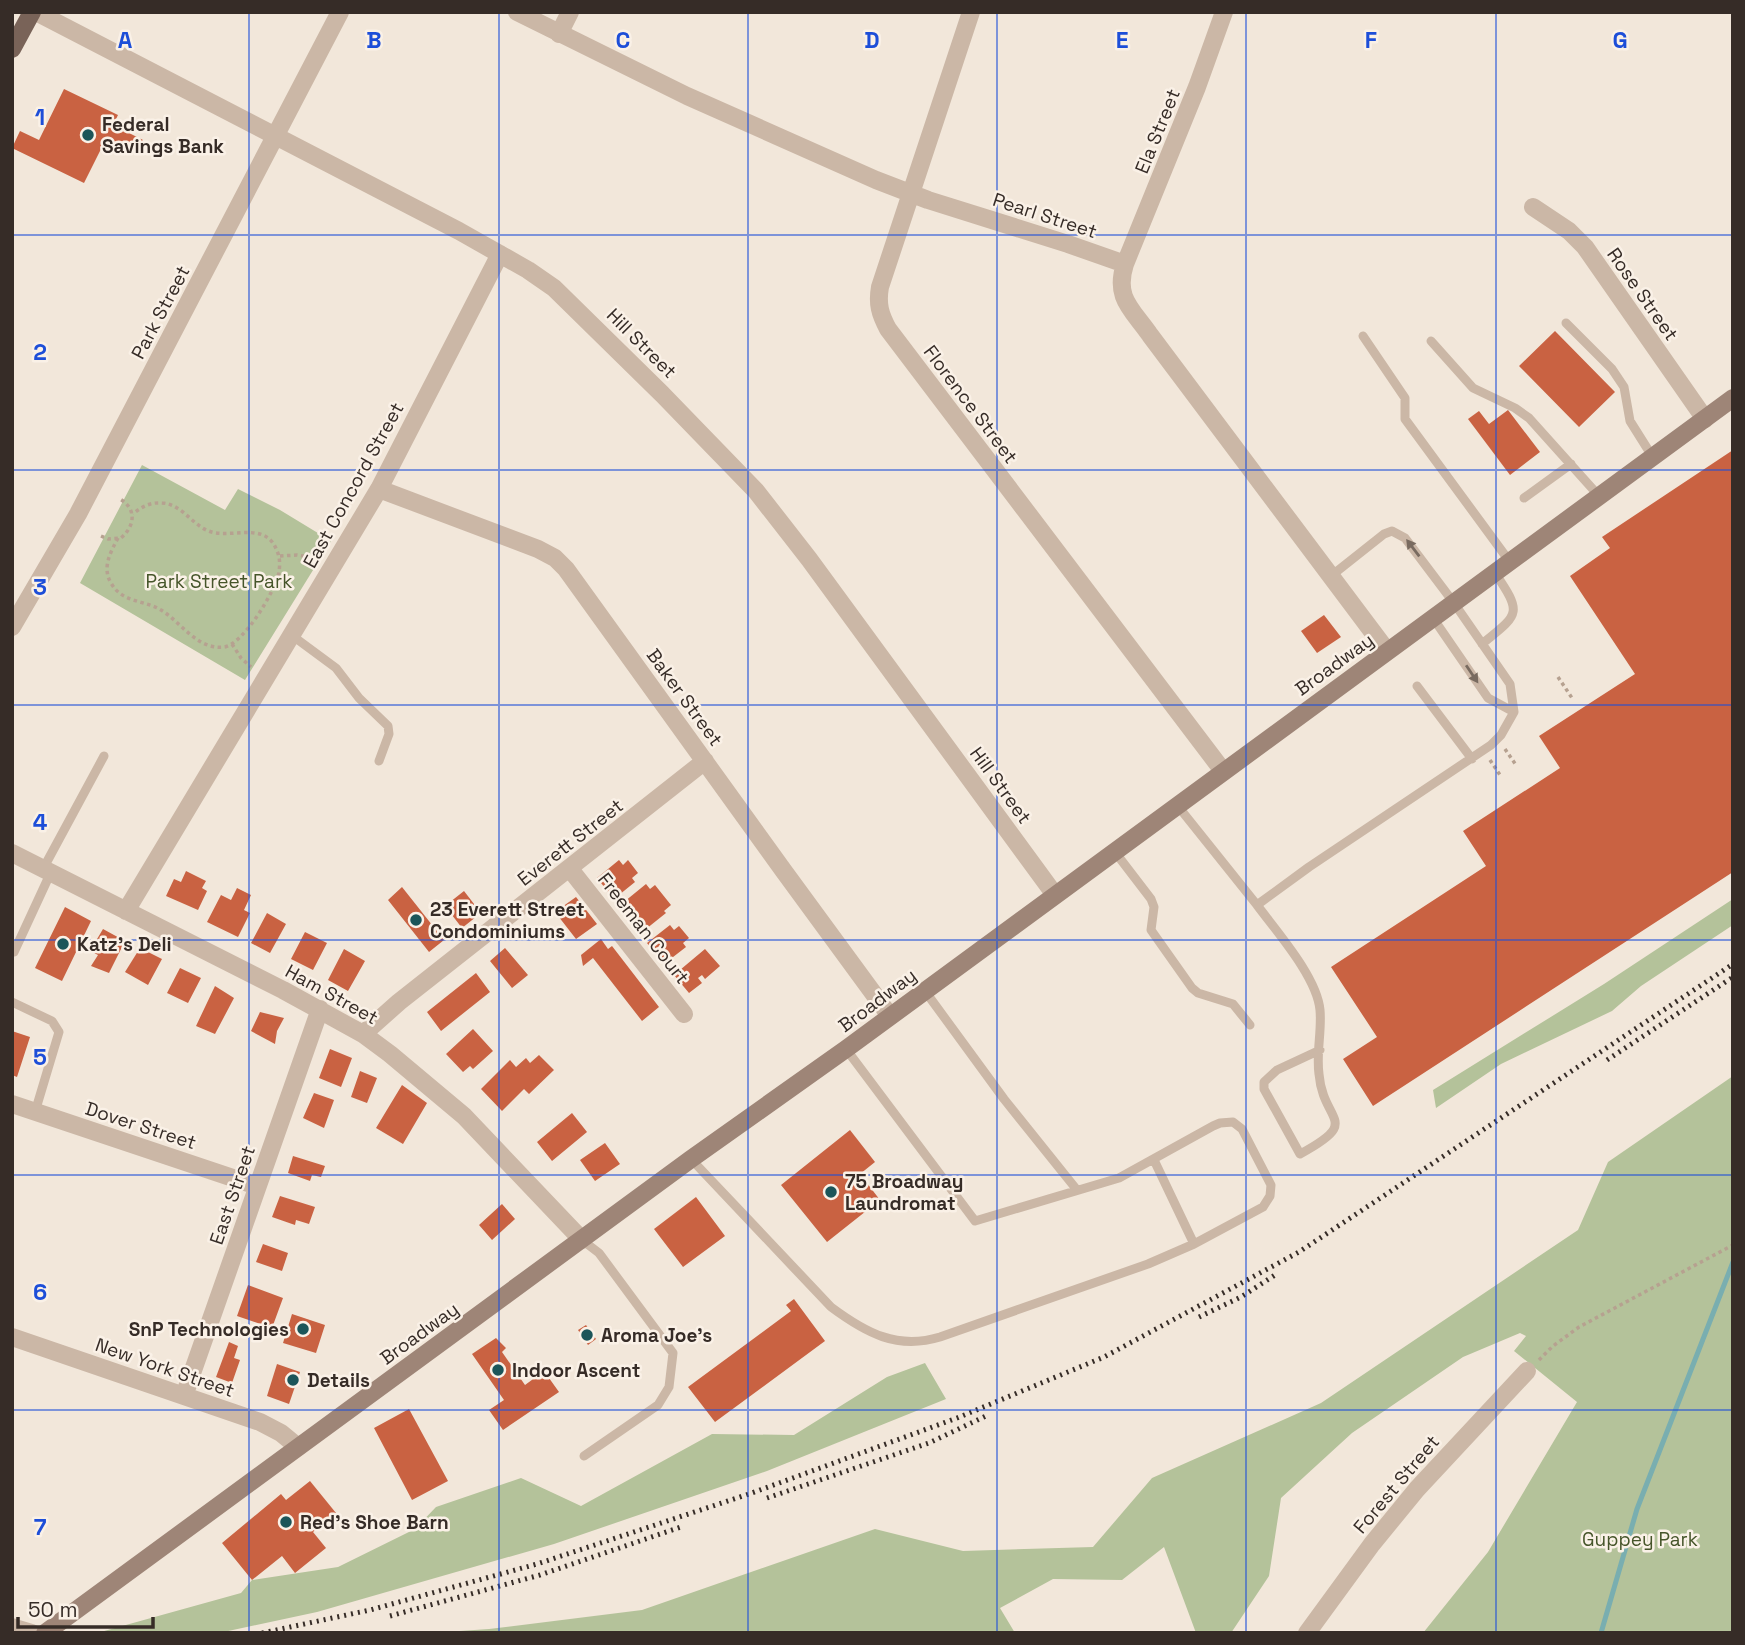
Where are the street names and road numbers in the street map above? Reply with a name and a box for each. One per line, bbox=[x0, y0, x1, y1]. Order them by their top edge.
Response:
street label: Ela Street bbox=[1129, 85, 1186, 177]
street label: Pearl Street bbox=[990, 187, 1100, 244]
street label: Rose Street bbox=[1601, 243, 1684, 346]
street label: Park Street bbox=[125, 261, 196, 363]
street label: Hill Street bbox=[601, 303, 682, 384]
street label: Florence Street bbox=[918, 340, 1023, 469]
street label: East Concord Street bbox=[298, 398, 409, 572]
street label: Broadway bbox=[1290, 627, 1379, 701]
street label: Baker Street bbox=[641, 644, 728, 751]
street label: Hill Street bbox=[964, 742, 1037, 829]
street label: Everett Street bbox=[512, 793, 628, 892]
street label: Freeman Court bbox=[592, 867, 695, 989]
street label: Ham Street bbox=[281, 959, 383, 1030]
street label: Broadway bbox=[833, 963, 921, 1038]
street label: Dover Street bbox=[82, 1096, 199, 1155]
street label: East Street bbox=[204, 1142, 261, 1248]
street label: Broadway bbox=[375, 1296, 464, 1370]
street label: New York Street bbox=[92, 1332, 238, 1403]
street label: Forest Street bbox=[1348, 1430, 1445, 1539]

